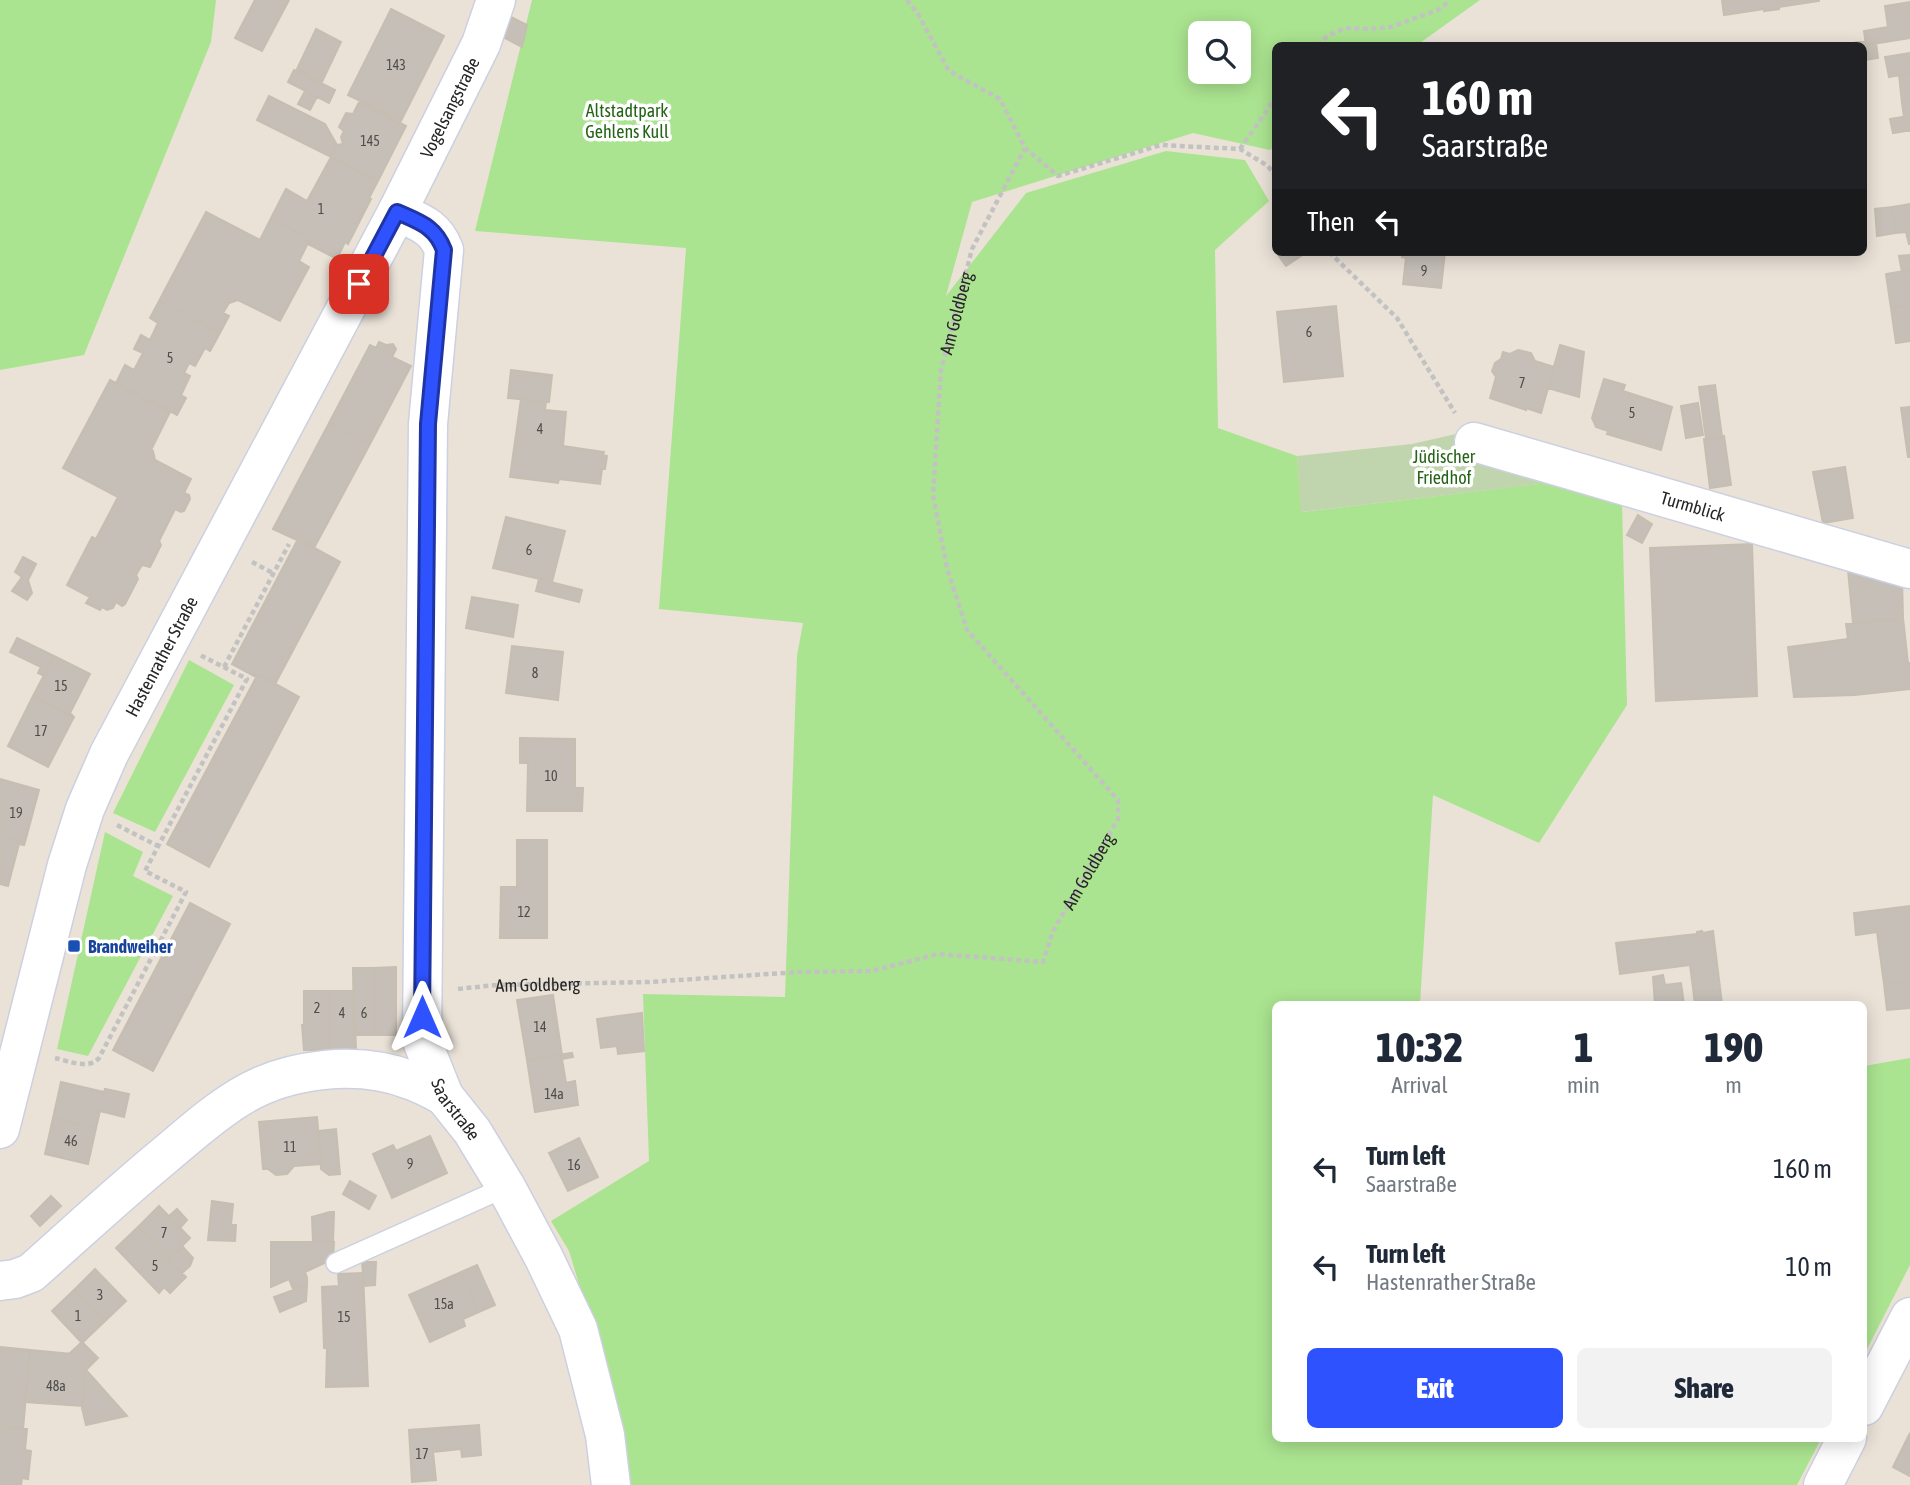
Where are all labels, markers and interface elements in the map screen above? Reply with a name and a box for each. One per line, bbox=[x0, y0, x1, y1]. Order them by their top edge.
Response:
map controls bbox=[1188, 21, 1251, 84]
button: search bbox=[1188, 21, 1251, 84]
street label: Vogelsangstraße bbox=[415, 53, 483, 161]
house number: 143 bbox=[386, 57, 406, 73]
text: 160 m bbox=[1422, 69, 1533, 125]
icon: left bbox=[1307, 70, 1398, 161]
park label: Altstadtpark Gehlens Kull bbox=[585, 100, 669, 142]
text: Saarstraße bbox=[1422, 127, 1548, 164]
house number: 145 bbox=[360, 133, 380, 149]
house number: 1 bbox=[318, 201, 324, 217]
icon: left bbox=[1369, 203, 1407, 241]
text: Then bbox=[1307, 207, 1355, 237]
pin bbox=[329, 254, 389, 314]
house number: 9 bbox=[1421, 263, 1427, 279]
icon: arrive bbox=[340, 265, 378, 303]
street label: Am Goldberg bbox=[935, 269, 976, 357]
house number: 6 bbox=[1306, 324, 1313, 340]
house number: 5 bbox=[167, 350, 173, 366]
house number: 7 bbox=[1519, 375, 1525, 391]
house number: 5 bbox=[1629, 405, 1635, 421]
house number: 4 bbox=[537, 421, 544, 437]
park label: Jüdischer Friedhof bbox=[1413, 446, 1476, 488]
street label: Turmblick bbox=[1658, 486, 1728, 525]
house number: 6 bbox=[526, 542, 533, 558]
street label: Hastenrather Straße bbox=[120, 592, 201, 720]
house number: 8 bbox=[532, 665, 539, 681]
house number: 15 bbox=[54, 678, 68, 694]
house number: 17 bbox=[34, 723, 48, 739]
house number: 10 bbox=[544, 768, 558, 784]
house number: 19 bbox=[9, 805, 23, 821]
street label: Am Goldberg bbox=[1057, 829, 1118, 913]
house number: 12 bbox=[517, 904, 531, 920]
place label: Brandweiher bbox=[88, 936, 173, 957]
marker: Brandweiher bbox=[66, 938, 82, 954]
street label: Am Goldberg bbox=[495, 973, 581, 996]
position arrow bbox=[385, 980, 459, 1054]
house number: 2 bbox=[314, 1000, 320, 1016]
house number: 4 bbox=[339, 1005, 346, 1021]
house number: 6 bbox=[361, 1005, 368, 1021]
house number: 14 bbox=[533, 1019, 547, 1035]
text: 10:32 bbox=[1376, 1023, 1463, 1071]
text: 1 bbox=[1574, 1023, 1593, 1071]
text: 190 bbox=[1704, 1023, 1763, 1071]
text: Arrival bbox=[1391, 1072, 1448, 1098]
text: min bbox=[1567, 1072, 1600, 1098]
text: m bbox=[1725, 1072, 1742, 1098]
street label: Saarstraße bbox=[427, 1075, 485, 1143]
house number: 14a bbox=[544, 1086, 564, 1102]
house number: 46 bbox=[64, 1133, 78, 1149]
house number: 11 bbox=[283, 1139, 297, 1155]
text: Turn left bbox=[1366, 1141, 1446, 1171]
icon: left bbox=[1307, 1150, 1345, 1188]
text: 160 m bbox=[1773, 1154, 1832, 1184]
house number: 9 bbox=[407, 1156, 413, 1172]
house number: 16 bbox=[567, 1157, 581, 1173]
text: Saarstraße bbox=[1366, 1171, 1457, 1197]
house number: 7 bbox=[161, 1225, 167, 1241]
text: Turn left bbox=[1366, 1239, 1446, 1269]
icon: left bbox=[1307, 1248, 1345, 1286]
text: 10 m bbox=[1785, 1252, 1832, 1282]
house number: 5 bbox=[152, 1258, 158, 1274]
text: Hastenrather Straße bbox=[1366, 1269, 1536, 1295]
house number: 3 bbox=[97, 1287, 103, 1303]
house number: 15a bbox=[434, 1296, 454, 1312]
house number: 1 bbox=[75, 1308, 81, 1324]
house number: 15 bbox=[337, 1309, 351, 1325]
button: Exit bbox=[1307, 1348, 1563, 1428]
button: Share bbox=[1577, 1348, 1832, 1428]
house number: 48a bbox=[46, 1378, 66, 1394]
house number: 17 bbox=[415, 1446, 429, 1462]

